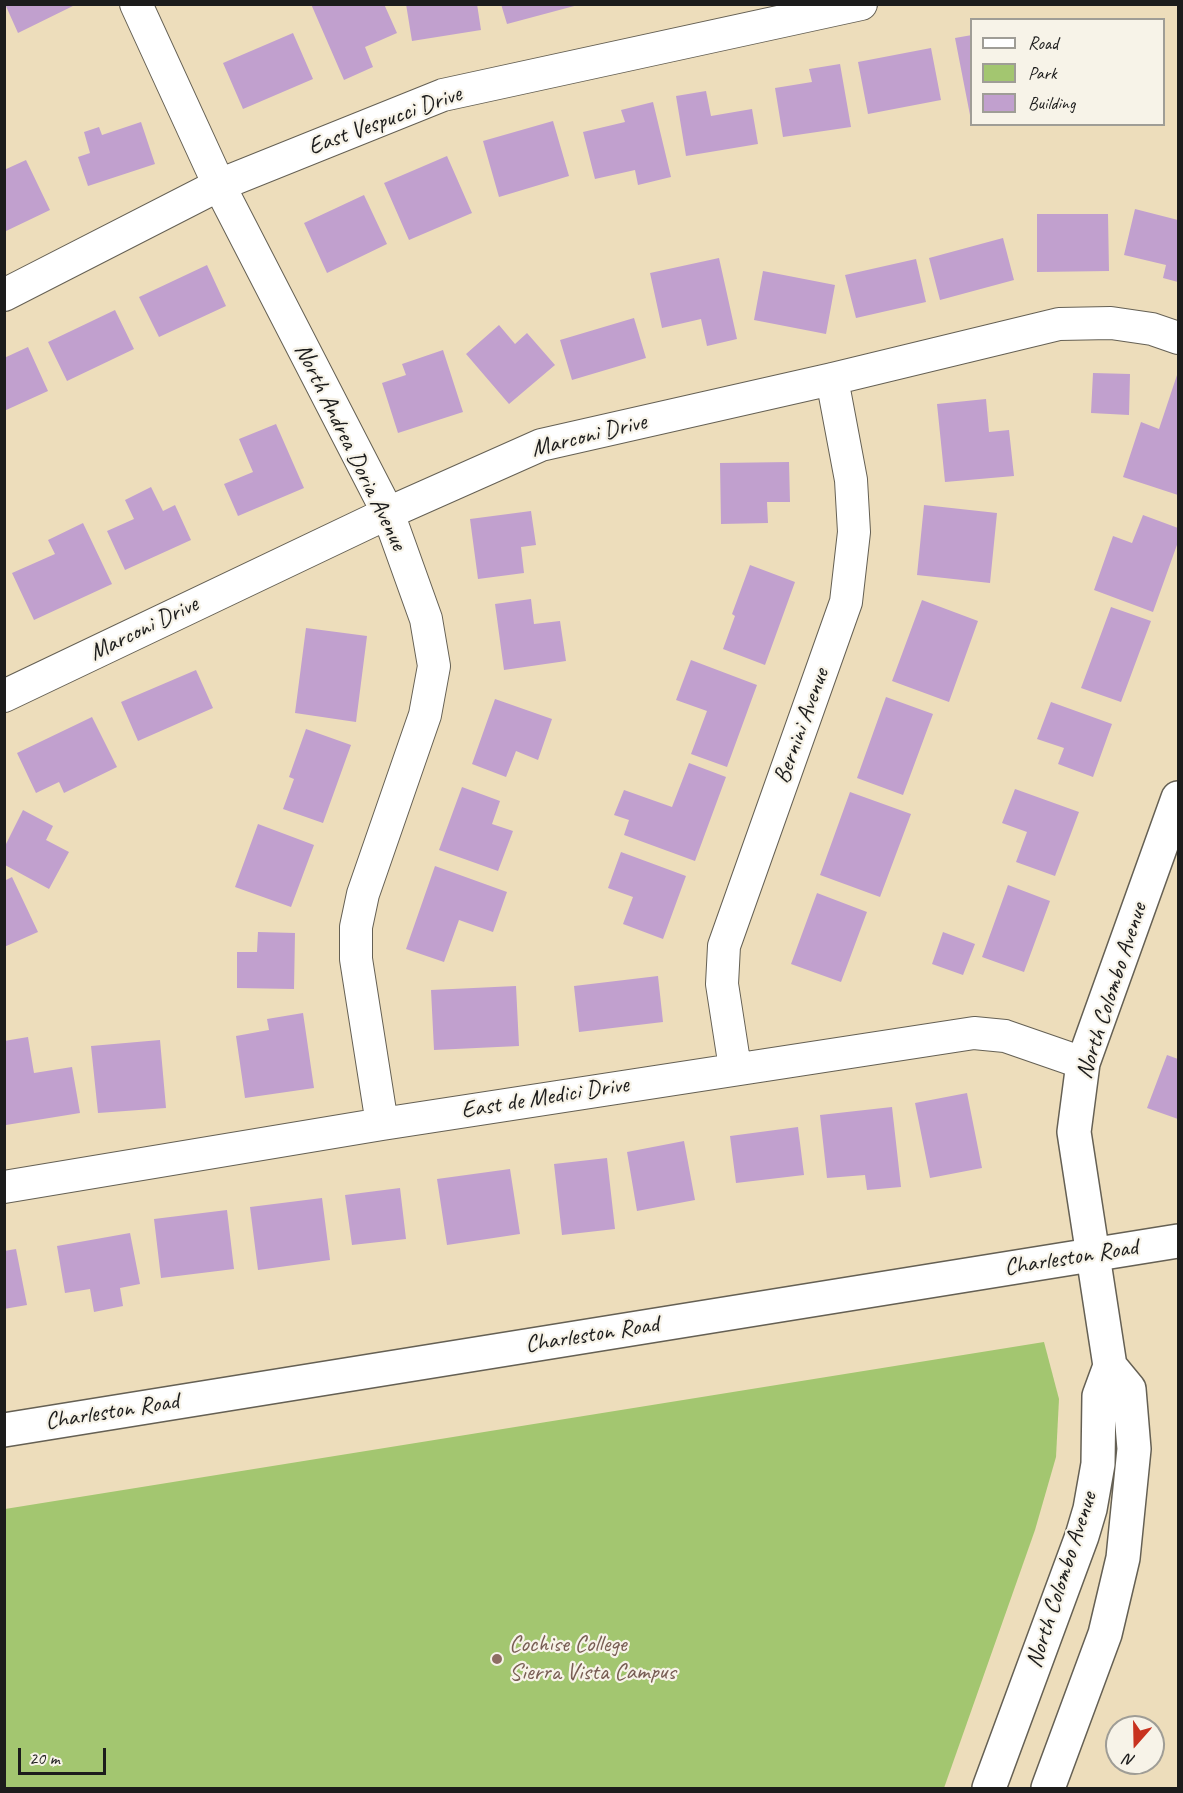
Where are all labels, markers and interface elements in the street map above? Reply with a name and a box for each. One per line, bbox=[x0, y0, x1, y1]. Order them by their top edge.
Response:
legend bbox=[970, 18, 1165, 126]
text: Road bbox=[1028, 32, 1058, 54]
text: Park bbox=[1028, 62, 1057, 84]
street label: East Vespucci Drive bbox=[304, 80, 466, 162]
text: Building bbox=[1028, 92, 1075, 114]
street label: North Andrea Doria Avenue bbox=[287, 339, 413, 555]
street label: Marconi Drive bbox=[529, 408, 649, 464]
street label: Marconi Drive bbox=[85, 590, 203, 668]
street label: Bernini Avenue bbox=[768, 664, 836, 788]
street label: North Colombo Avenue bbox=[1070, 900, 1154, 1082]
street label: East de Medici Drive bbox=[459, 1071, 631, 1125]
street label: Charleston Road bbox=[1002, 1233, 1140, 1283]
street label: Charleston Road bbox=[523, 1310, 661, 1360]
street label: Charleston Road bbox=[43, 1387, 181, 1437]
street label: North Colombo Avenue bbox=[1020, 1489, 1104, 1671]
place label: Cochise College Sierra Vista Campus bbox=[509, 1631, 676, 1687]
marker: Cochise College Sierra Vista Campus bbox=[490, 1652, 504, 1666]
north arrow bbox=[1105, 1715, 1165, 1775]
scale bar bbox=[21, 1736, 110, 1774]
text: 20 m bbox=[29, 1747, 60, 1769]
text: N bbox=[1121, 1749, 1138, 1771]

